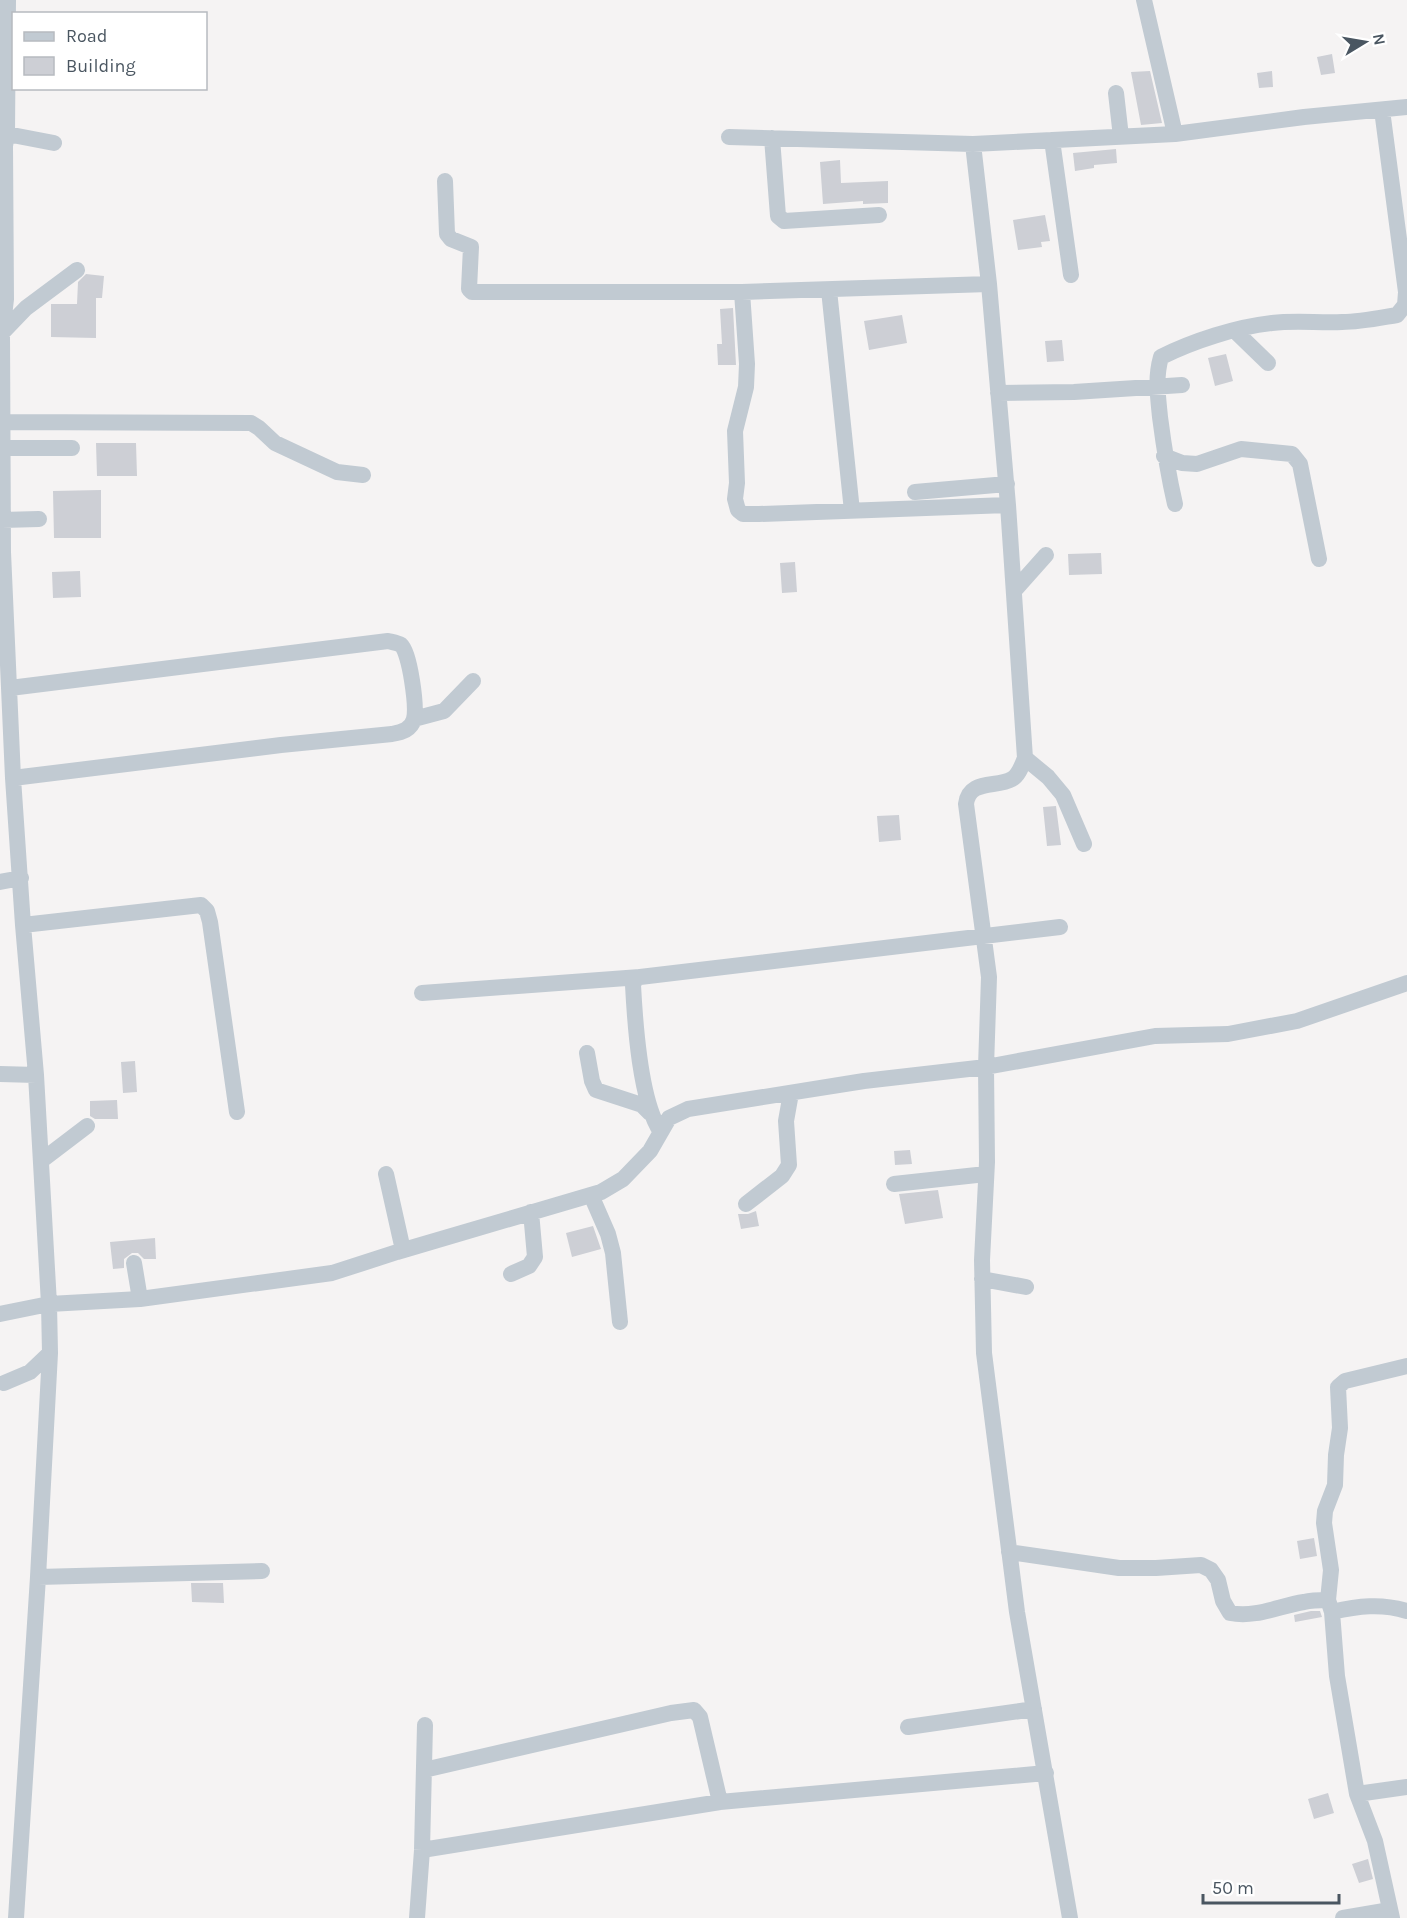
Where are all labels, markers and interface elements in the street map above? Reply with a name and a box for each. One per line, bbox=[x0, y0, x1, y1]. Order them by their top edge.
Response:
legend bbox=[12, 12, 207, 90]
north arrow bbox=[1335, 12, 1395, 72]
text: Road bbox=[66, 25, 107, 47]
text: N bbox=[1369, 32, 1390, 47]
text: Building bbox=[66, 55, 136, 77]
scale bar bbox=[1203, 1867, 1340, 1905]
text: 50 m bbox=[1212, 1877, 1254, 1899]

